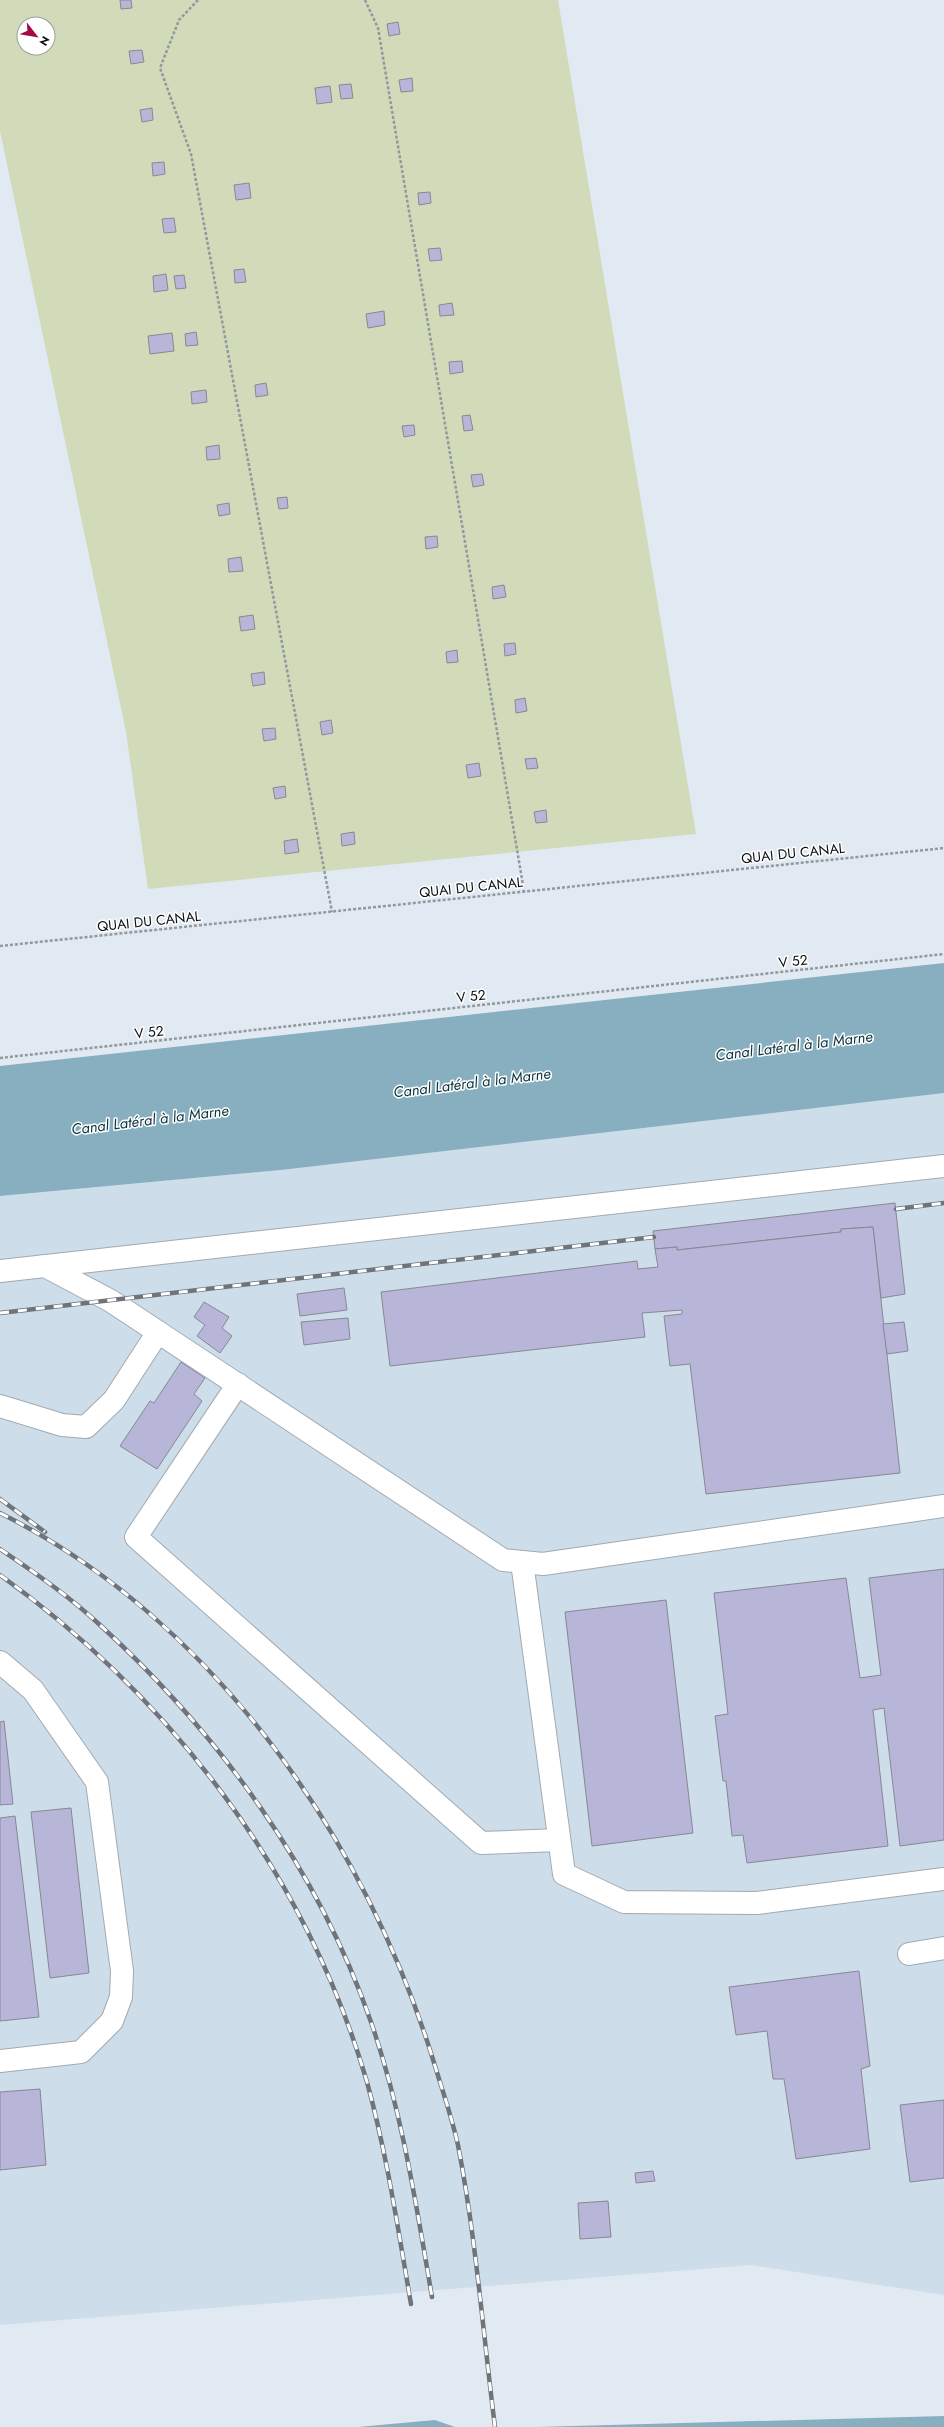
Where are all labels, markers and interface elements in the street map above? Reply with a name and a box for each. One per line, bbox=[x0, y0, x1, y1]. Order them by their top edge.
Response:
north arrow bbox=[16, 16, 56, 56]
text: N bbox=[35, 33, 54, 49]
street label: QUAI DU CANAL bbox=[740, 838, 847, 868]
street label: QUAI DU CANAL bbox=[418, 872, 525, 902]
street label: QUAI DU CANAL bbox=[96, 906, 203, 936]
street label: V 52 bbox=[777, 950, 809, 972]
street label: V 52 bbox=[455, 985, 487, 1007]
street label: V 52 bbox=[133, 1021, 165, 1043]
water label: Canal Latéral à la Marne bbox=[714, 1025, 874, 1067]
water label: Canal Latéral à la Marne bbox=[392, 1062, 552, 1104]
water label: Canal Latéral à la Marne bbox=[70, 1099, 230, 1141]

